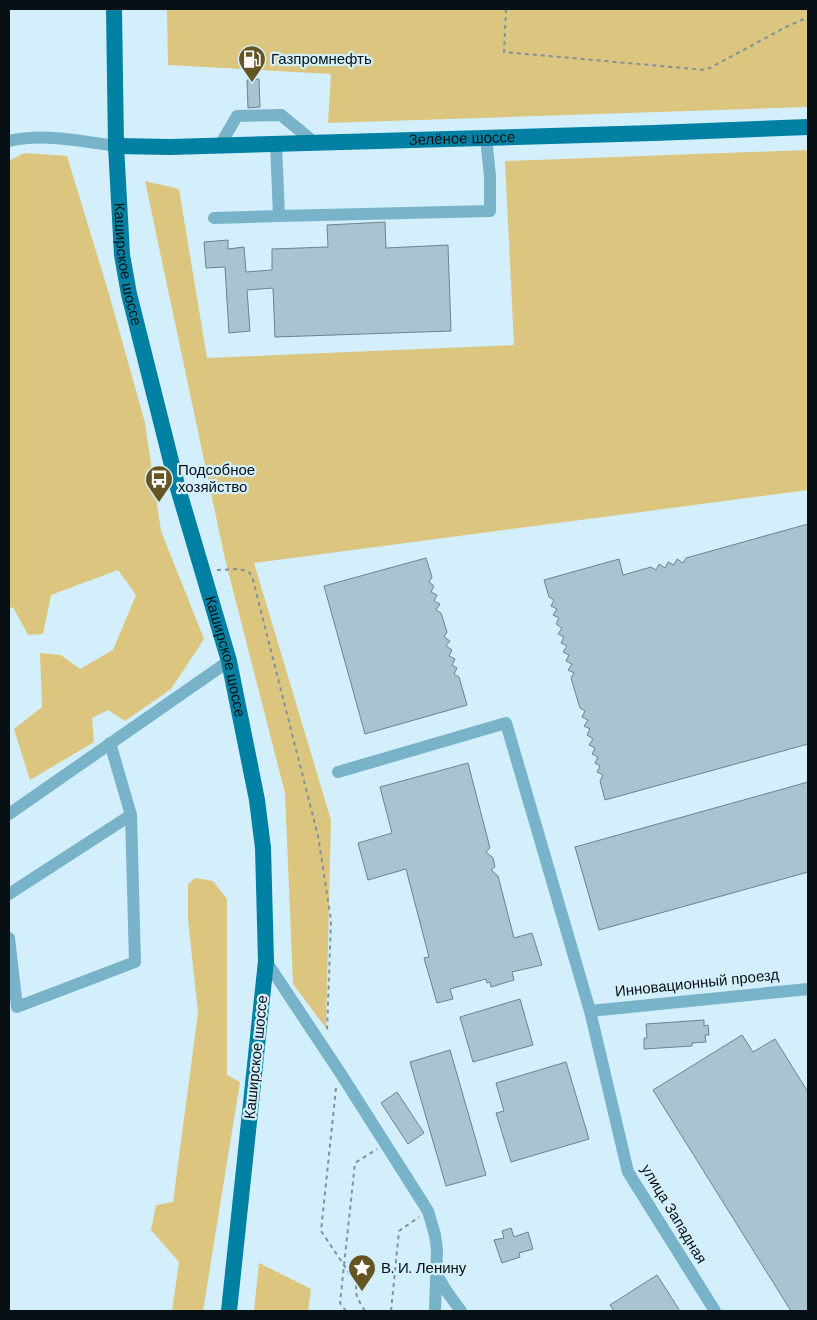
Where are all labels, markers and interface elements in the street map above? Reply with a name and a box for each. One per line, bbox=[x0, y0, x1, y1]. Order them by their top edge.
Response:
fuel station icon: Газпромнефть bbox=[237, 44, 267, 83]
place label: Газпромнефть bbox=[271, 49, 372, 69]
street label: Зелёное шоссе bbox=[408, 127, 516, 150]
street label: Каширское шоссе bbox=[109, 202, 147, 328]
place label: Подсобное хозяйство bbox=[178, 460, 255, 497]
bus stop icon: Подсобное хозяйство bbox=[144, 464, 174, 503]
street label: Каширское шоссе bbox=[200, 593, 250, 719]
street label: Инновационный проезд bbox=[614, 964, 780, 1002]
street label: Каширское шоссе bbox=[240, 994, 272, 1120]
street label: улица Западная bbox=[636, 1161, 712, 1267]
place icon: В. И. Ленину bbox=[347, 1253, 377, 1292]
place label: В. И. Ленину bbox=[381, 1258, 467, 1278]

